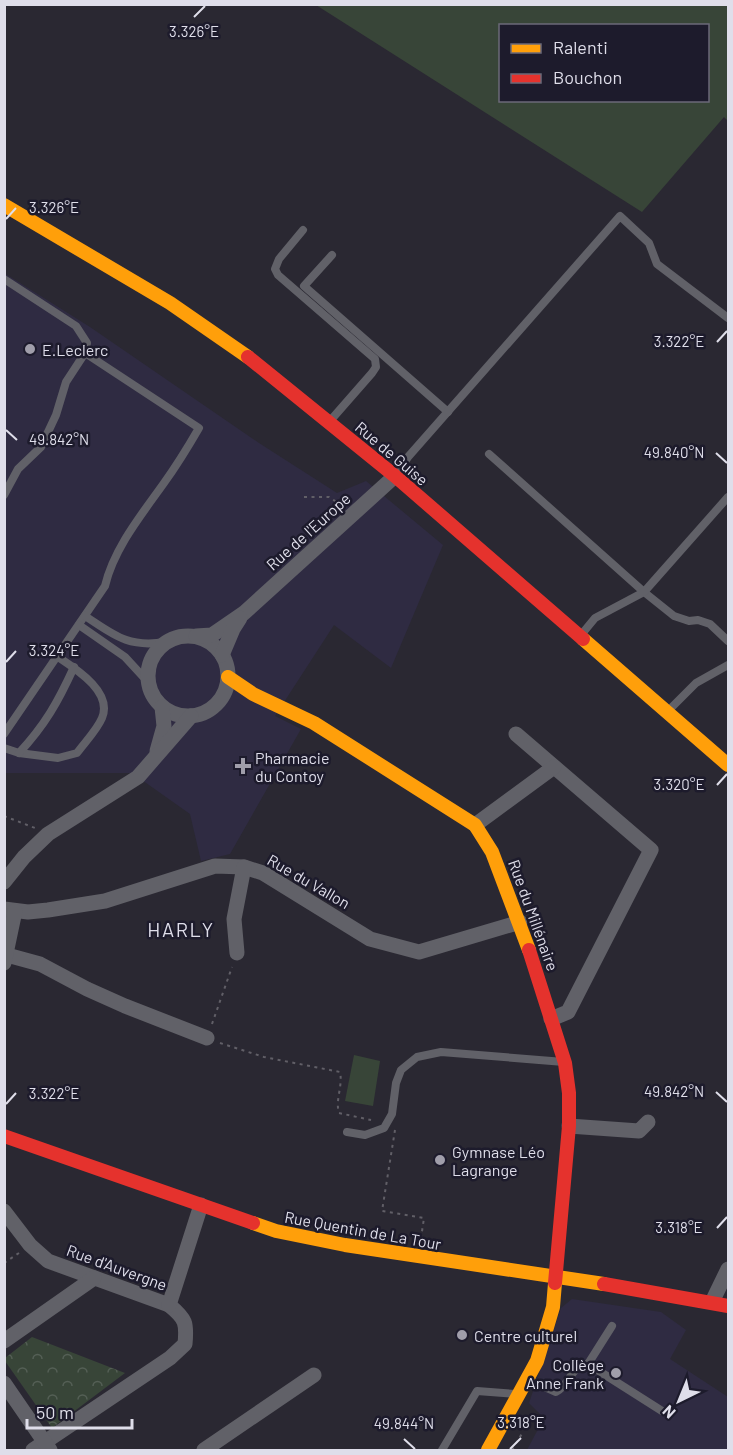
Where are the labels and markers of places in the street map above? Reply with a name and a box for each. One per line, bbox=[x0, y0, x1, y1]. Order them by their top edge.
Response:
place label: E.Leclerc bbox=[42, 340, 108, 359]
marker: E.Leclerc bbox=[23, 342, 37, 356]
place label: Pharmacie du Contoy bbox=[255, 748, 329, 785]
marker: Pharmacie du Contoy bbox=[236, 759, 250, 773]
place label: Gymnase Léo Lagrange bbox=[452, 1142, 545, 1179]
marker: Gymnase Léo Lagrange bbox=[433, 1153, 447, 1167]
place label: Centre culturel bbox=[474, 1326, 577, 1345]
marker: Centre culturel bbox=[455, 1328, 469, 1342]
place label: Collège Anne Frank bbox=[526, 1355, 604, 1392]
marker: Collège Anne Frank bbox=[609, 1366, 623, 1380]

